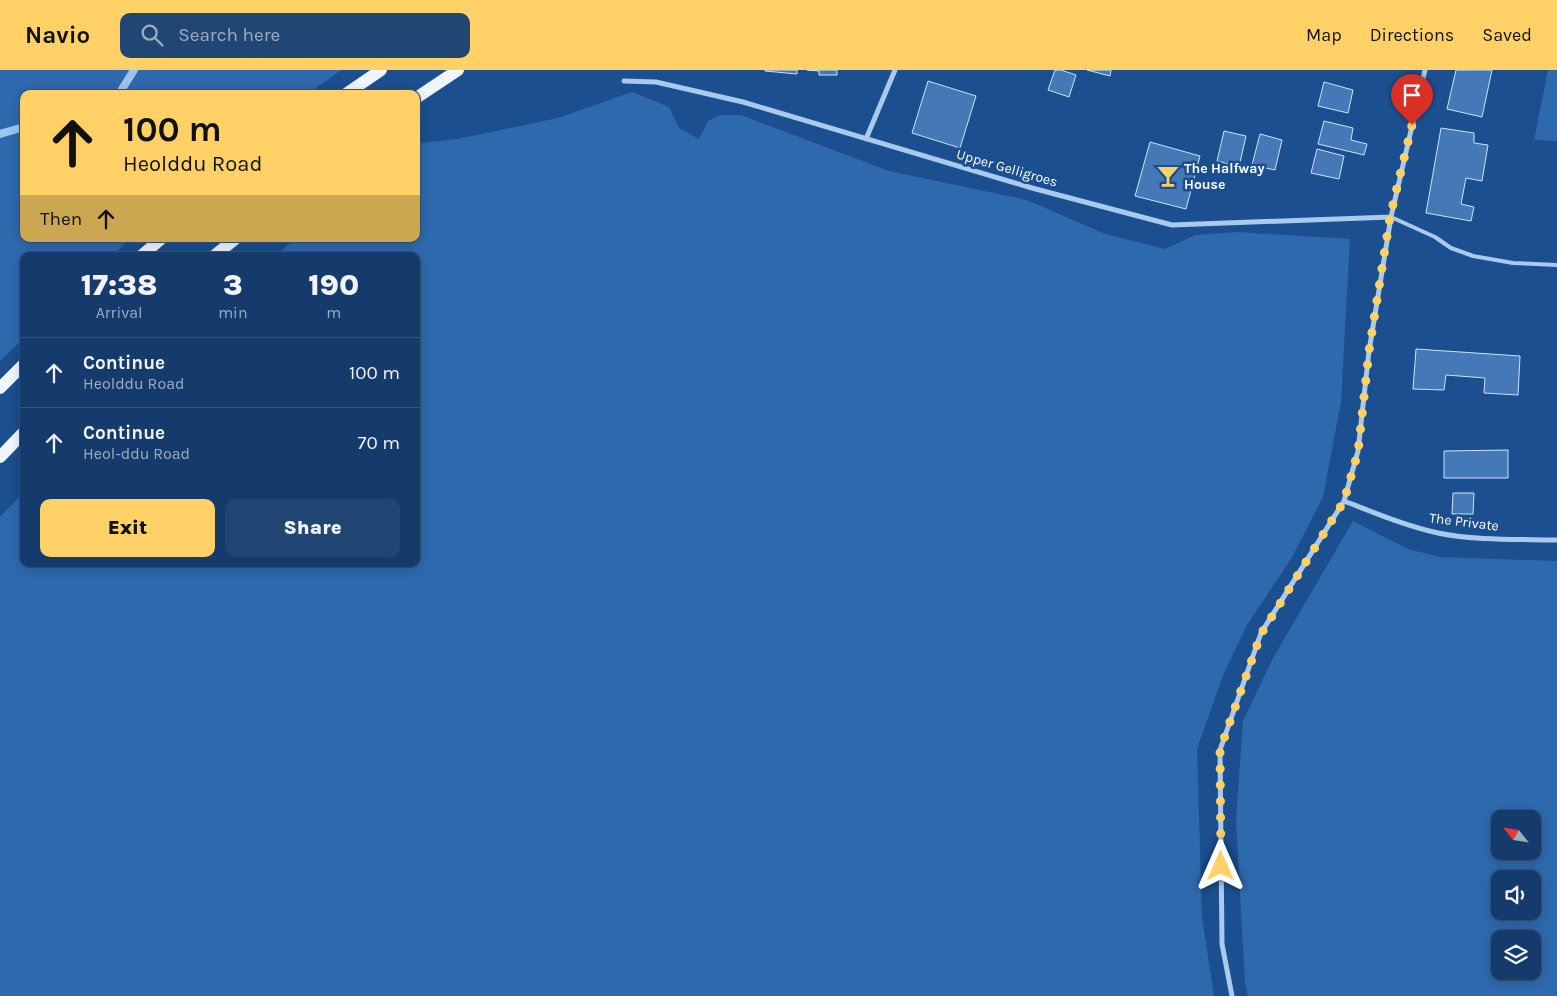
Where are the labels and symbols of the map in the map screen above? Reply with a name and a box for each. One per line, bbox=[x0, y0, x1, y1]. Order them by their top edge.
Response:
pin bbox=[1391, 74, 1433, 125]
street label: Upper Gelligroes bbox=[954, 145, 1060, 191]
place label: The Halfway House bbox=[1184, 160, 1264, 193]
bar icon: The Halfway House bbox=[1155, 163, 1181, 189]
street label: The Private bbox=[1428, 509, 1500, 535]
north arrow bbox=[1491, 810, 1541, 860]
position arrow bbox=[1194, 839, 1246, 891]

